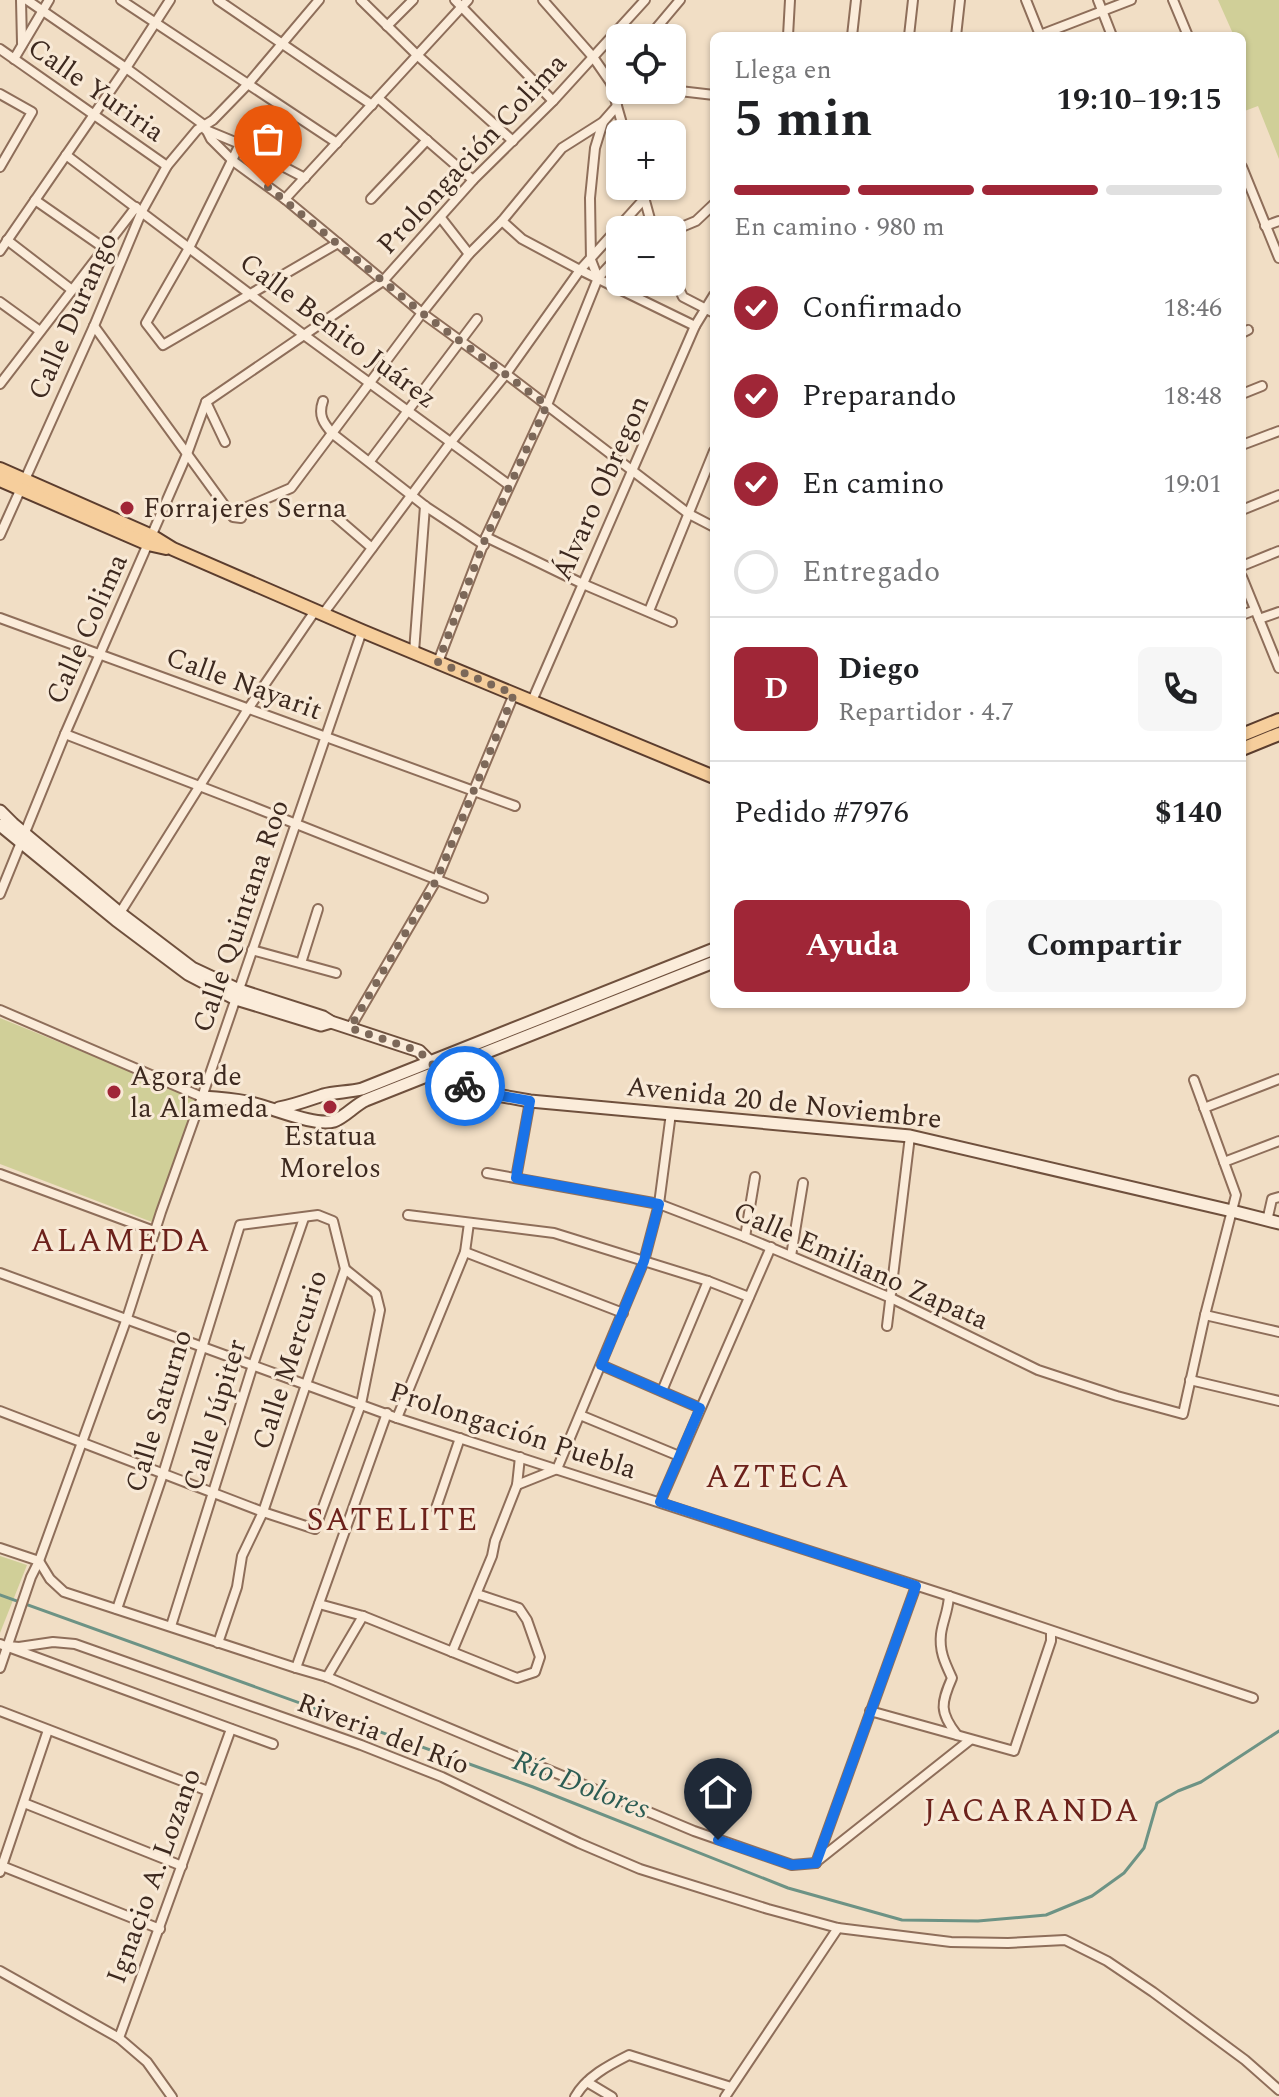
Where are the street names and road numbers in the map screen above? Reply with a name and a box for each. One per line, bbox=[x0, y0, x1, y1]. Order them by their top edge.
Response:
street label: Calle Yuriria bbox=[19, 27, 174, 153]
street label: Prolongación Colima bbox=[367, 43, 578, 265]
street label: Calle Durango bbox=[17, 225, 129, 407]
street label: Calle Benito Juárez bbox=[230, 242, 446, 420]
street label: Álvaro Obregon bbox=[541, 388, 661, 588]
street label: Calle Colima bbox=[35, 546, 140, 711]
street label: Calle Nayarit bbox=[160, 636, 328, 732]
street label: Calle Quintana Roo bbox=[181, 794, 301, 1038]
street label: Avenida 20 de Noviembre bbox=[624, 1065, 944, 1141]
street label: Calle Emiliano Zapata bbox=[726, 1190, 996, 1342]
street label: Calle Mercurio bbox=[241, 1265, 339, 1455]
street label: Calle Saturno bbox=[114, 1324, 204, 1498]
street label: Calle Júpiter bbox=[172, 1334, 258, 1496]
street label: Prolongación Puebla bbox=[384, 1371, 642, 1491]
street label: Riveria del Río bbox=[290, 1681, 476, 1787]
street label: Ignacio A. Lozano bbox=[95, 1762, 213, 1990]

